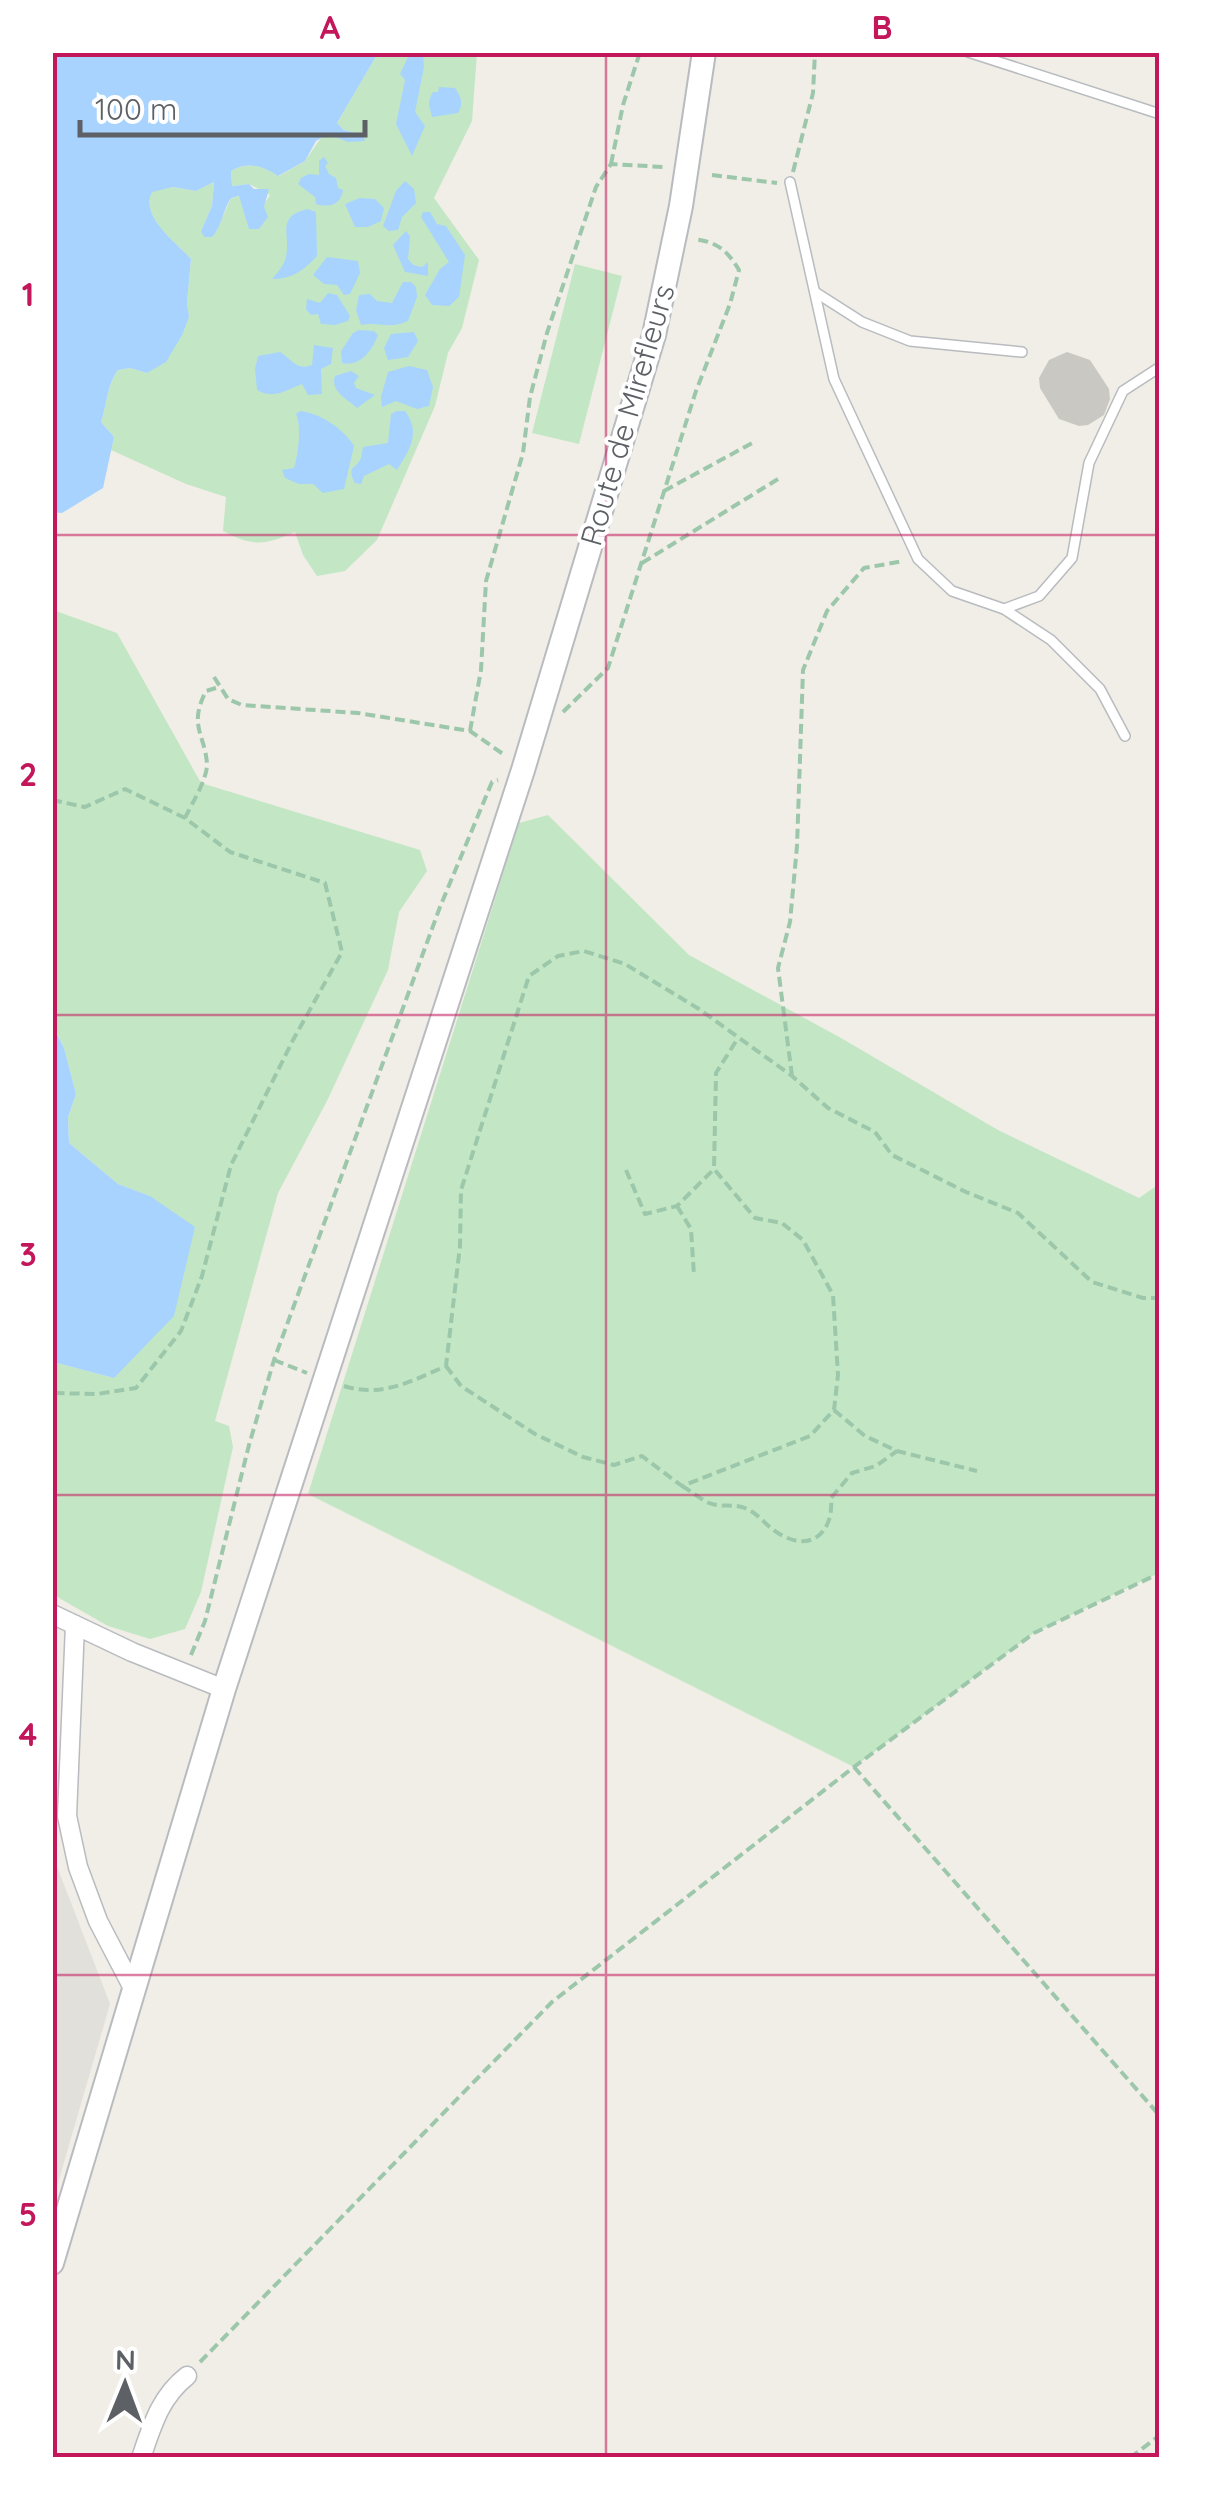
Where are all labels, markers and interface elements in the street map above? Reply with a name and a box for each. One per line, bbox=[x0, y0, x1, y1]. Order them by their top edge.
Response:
text: A bbox=[320, 7, 341, 47]
text: B bbox=[872, 7, 892, 47]
scale bar bbox=[80, 75, 365, 137]
text: 100 m bbox=[95, 90, 177, 128]
text: 1 bbox=[22, 274, 34, 314]
street label: Route de Mirefleurs bbox=[572, 280, 682, 550]
text: 2 bbox=[19, 754, 37, 794]
text: 3 bbox=[19, 1234, 37, 1274]
text: 4 bbox=[19, 1714, 38, 1754]
text: 5 bbox=[19, 2194, 37, 2234]
north arrow bbox=[75, 2335, 175, 2435]
text: N bbox=[115, 2342, 136, 2377]

